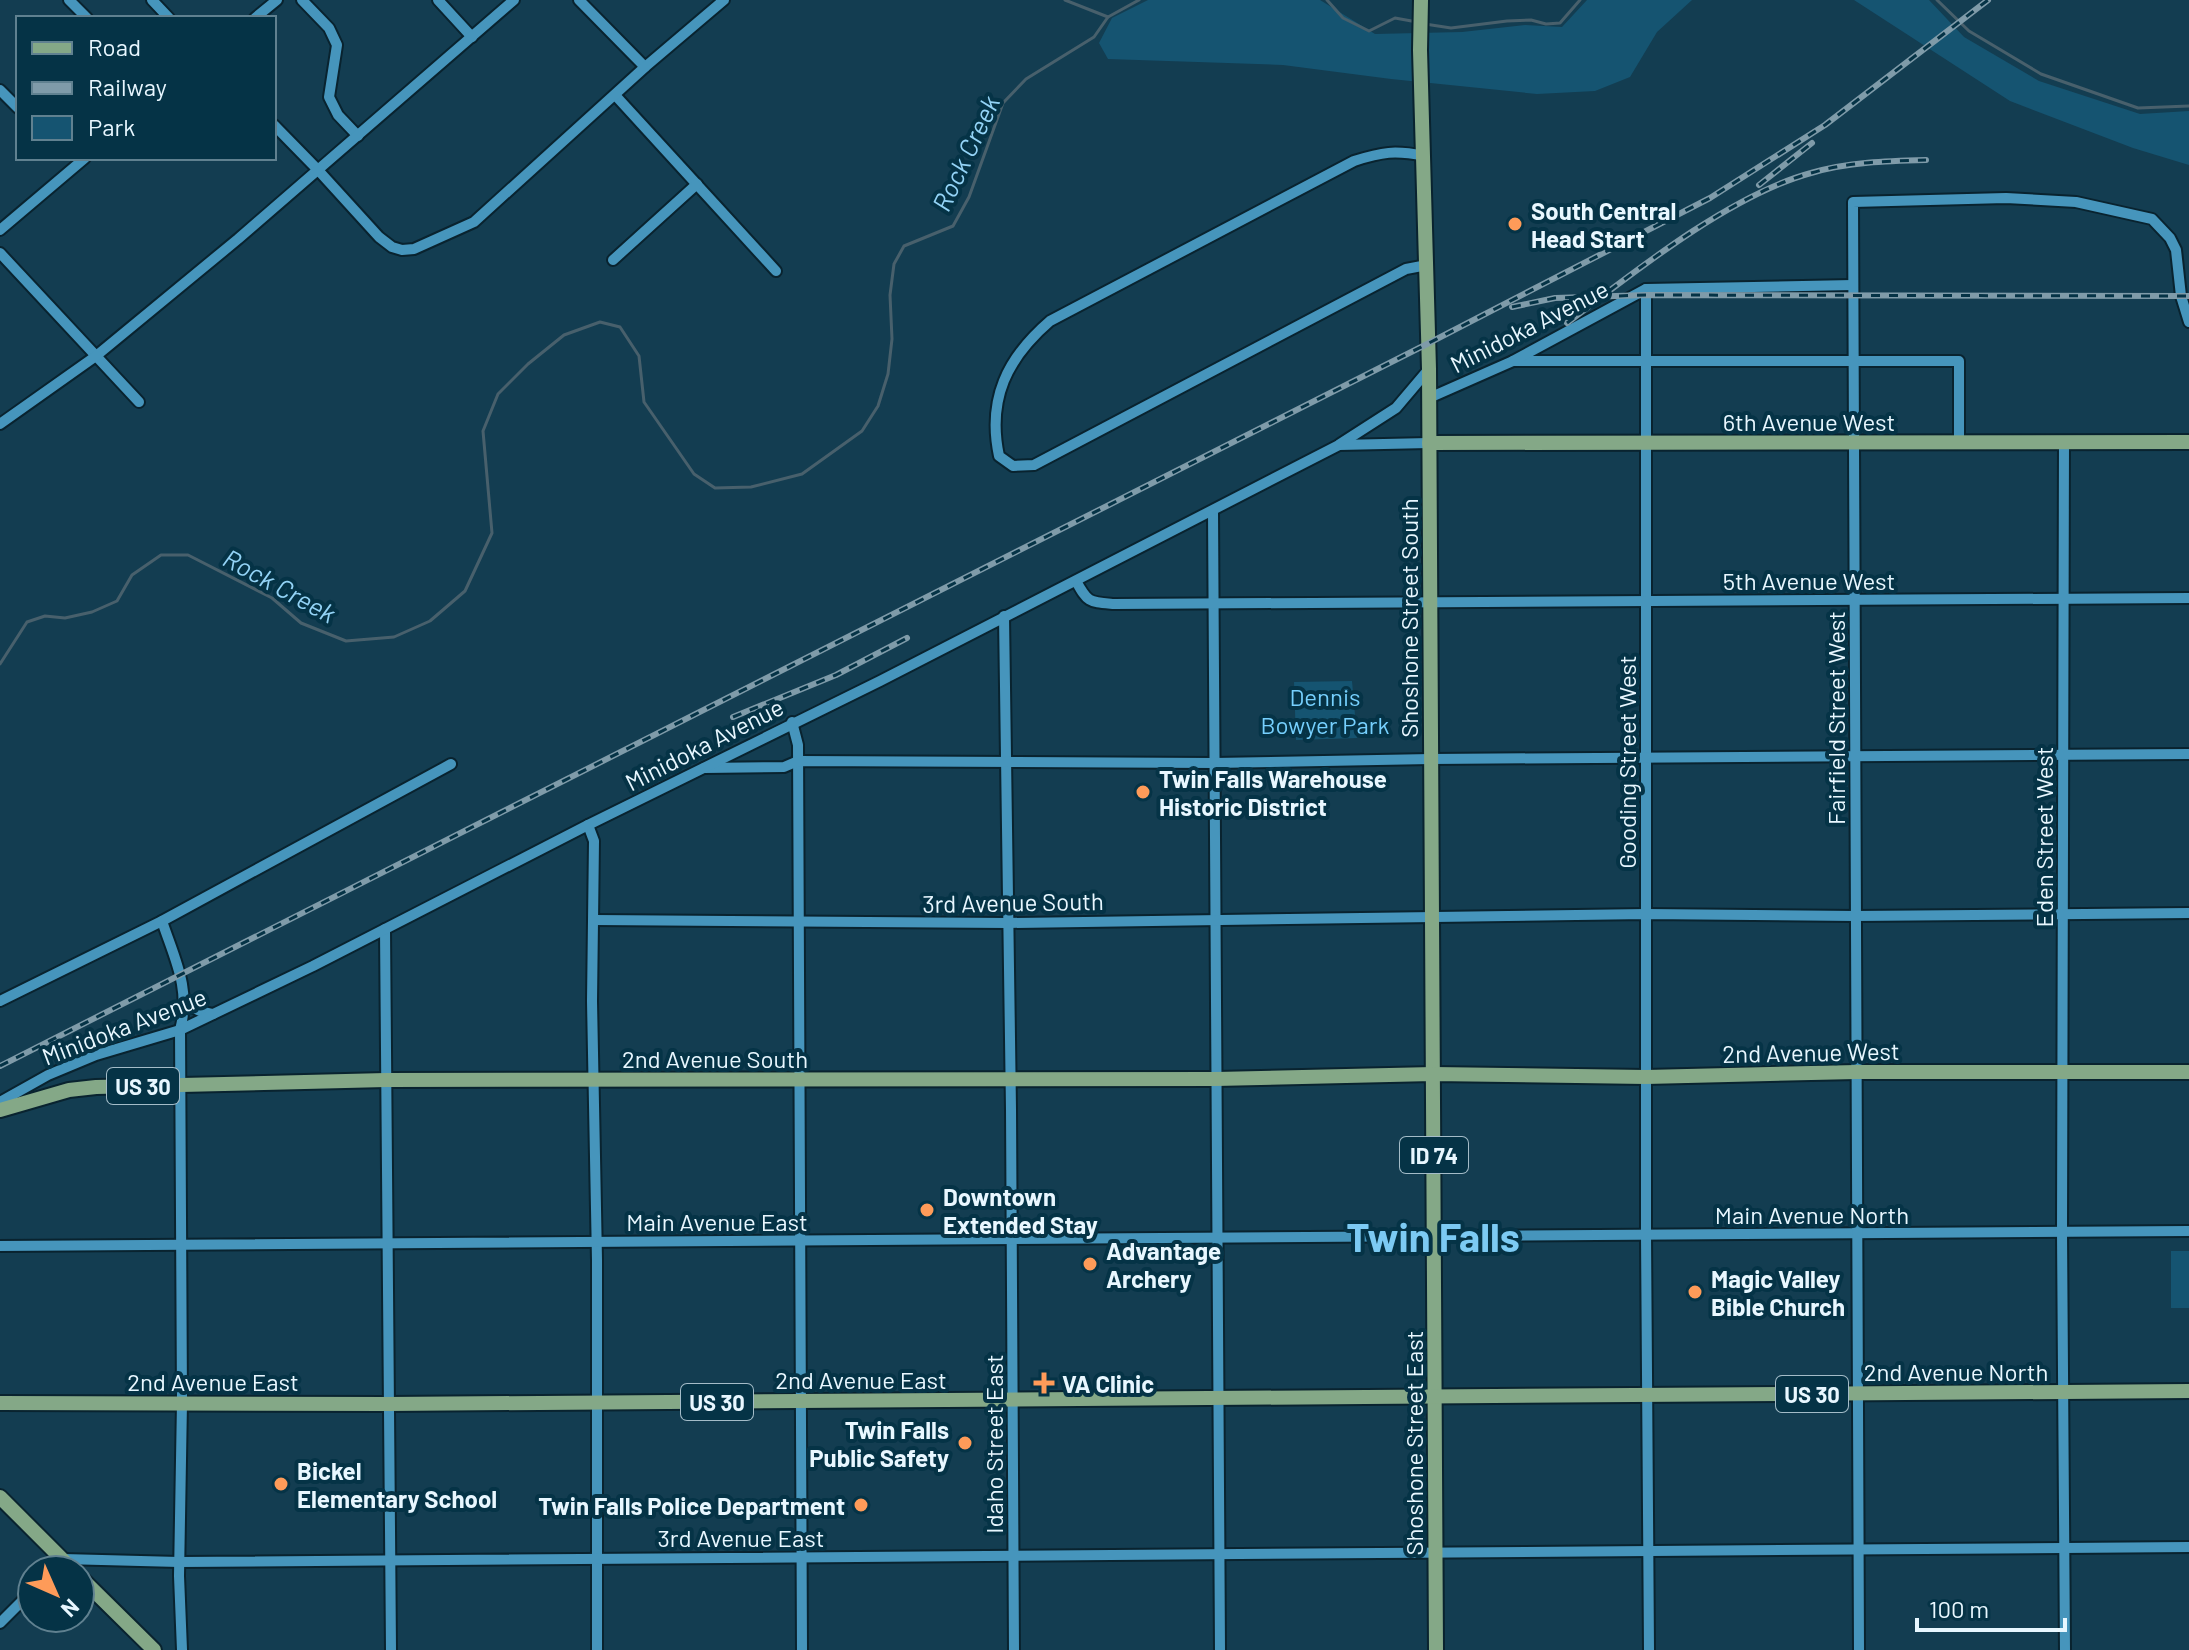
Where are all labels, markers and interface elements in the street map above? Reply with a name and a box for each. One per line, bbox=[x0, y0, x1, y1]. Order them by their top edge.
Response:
legend bbox=[16, 16, 276, 160]
text: Road bbox=[88, 32, 141, 61]
text: Railway bbox=[88, 72, 167, 101]
water label: Rock Creek bbox=[925, 90, 1005, 216]
text: Park bbox=[88, 112, 135, 141]
place label: South Central Head Start bbox=[1531, 196, 1676, 253]
marker: South Central Head Start bbox=[1506, 215, 1524, 233]
street label: Minidoka Avenue bbox=[1445, 274, 1613, 378]
street label: 6th Avenue West bbox=[1723, 407, 1895, 436]
street label: Shoshone Street South bbox=[1394, 498, 1423, 738]
water label: Rock Creek bbox=[218, 541, 342, 629]
street label: 5th Avenue West bbox=[1723, 566, 1895, 595]
street label: Fairfield Street West bbox=[1821, 611, 1850, 825]
street label: Gooding Street West bbox=[1612, 655, 1641, 869]
park label: Dennis Bowyer Park bbox=[1260, 682, 1390, 739]
street label: Minidoka Avenue bbox=[620, 692, 788, 796]
street label: Eden Street West bbox=[2029, 746, 2058, 928]
place label: Twin Falls Warehouse Historic District bbox=[1159, 764, 1387, 821]
marker: Twin Falls Warehouse Historic District bbox=[1134, 783, 1152, 801]
street label: 3rd Avenue South bbox=[922, 886, 1104, 918]
street label: Minidoka Avenue bbox=[38, 981, 210, 1071]
street label: 2nd Avenue West bbox=[1722, 1036, 1900, 1068]
street label: 2nd Avenue South bbox=[622, 1044, 808, 1073]
road number: US 30 bbox=[107, 1068, 179, 1104]
road number: ID 74 bbox=[1400, 1137, 1468, 1173]
place label: Downtown Extended Stay bbox=[943, 1182, 1098, 1239]
street label: Main Avenue North bbox=[1715, 1200, 1909, 1229]
marker: Downtown Extended Stay bbox=[918, 1201, 936, 1219]
street label: Main Avenue East bbox=[626, 1207, 808, 1236]
district label: Twin Falls bbox=[1346, 1212, 1520, 1260]
place label: Advantage Archery bbox=[1106, 1236, 1221, 1293]
marker: Advantage Archery bbox=[1081, 1255, 1099, 1273]
place label: Magic Valley Bible Church bbox=[1711, 1264, 1845, 1321]
marker: Magic Valley Bible Church bbox=[1686, 1283, 1704, 1301]
street label: Shoshone Street East bbox=[1399, 1331, 1428, 1555]
street label: Idaho Street East bbox=[979, 1354, 1008, 1534]
street label: 2nd Avenue North bbox=[1864, 1357, 2048, 1386]
street label: 2nd Avenue East bbox=[775, 1365, 947, 1394]
street label: 2nd Avenue East bbox=[127, 1367, 299, 1396]
place label: VA Clinic bbox=[1062, 1369, 1154, 1398]
marker: VA Clinic bbox=[1033, 1372, 1055, 1394]
road number: US 30 bbox=[1776, 1376, 1848, 1412]
road number: US 30 bbox=[681, 1384, 753, 1420]
place label: Twin Falls Public Safety bbox=[809, 1415, 949, 1472]
marker: Twin Falls Public Safety bbox=[956, 1434, 974, 1452]
place label: Bickel Elementary School bbox=[297, 1456, 497, 1513]
marker: Bickel Elementary School bbox=[272, 1475, 290, 1493]
place label: Twin Falls Police Department bbox=[538, 1491, 845, 1520]
marker: Twin Falls Police Department bbox=[852, 1496, 870, 1514]
street label: 3rd Avenue East bbox=[658, 1523, 825, 1552]
north arrow bbox=[16, 1554, 96, 1634]
scale bar bbox=[1917, 1582, 2065, 1632]
text: N bbox=[56, 1594, 85, 1623]
text: 100 m bbox=[1929, 1594, 1989, 1623]

